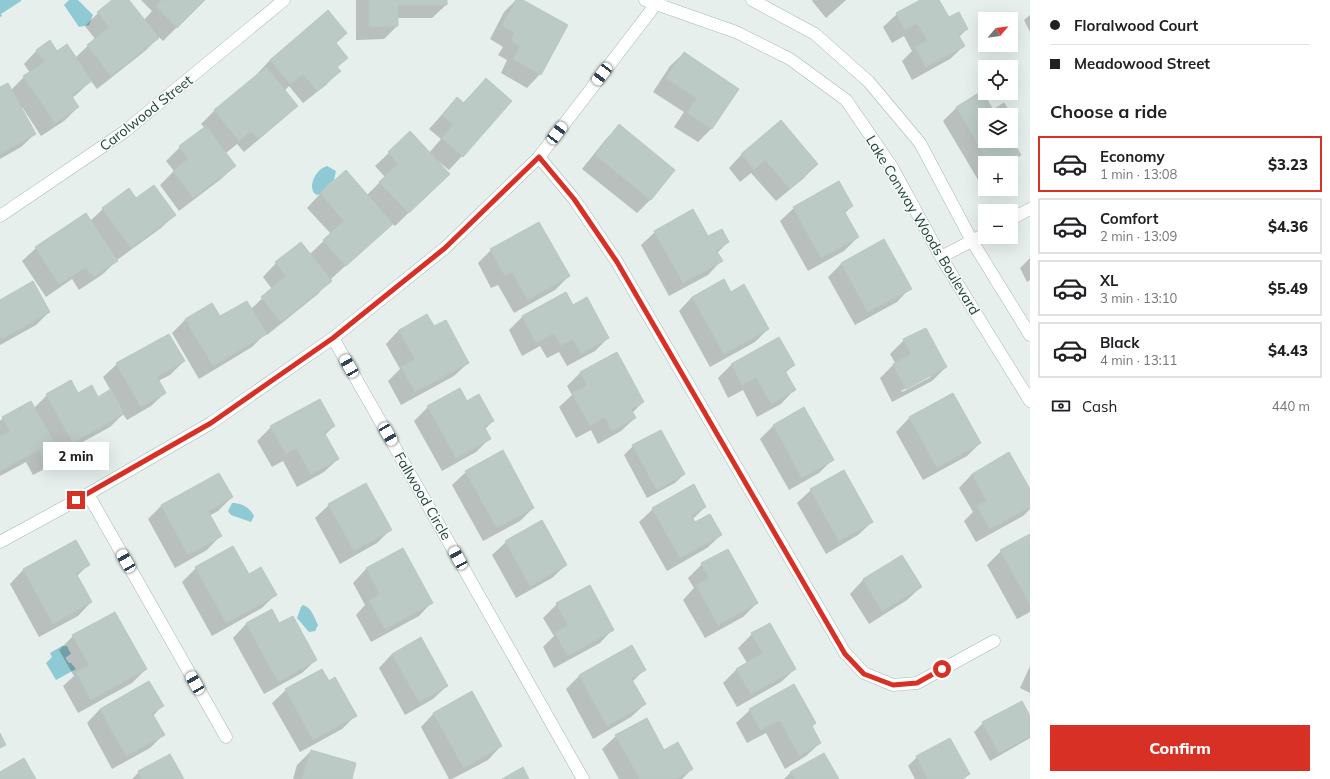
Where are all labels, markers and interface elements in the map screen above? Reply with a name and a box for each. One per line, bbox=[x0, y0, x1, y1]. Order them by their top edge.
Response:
north arrow bbox=[978, 12, 1018, 52]
map controls bbox=[978, 12, 1018, 244]
text: Floralwood Court bbox=[1074, 16, 1198, 35]
text: Meadowood Street bbox=[1074, 54, 1210, 73]
button: locate bbox=[978, 60, 1018, 100]
car bbox=[590, 61, 614, 87]
street label: Carolwood Street bbox=[96, 71, 196, 155]
text: Choose a ride bbox=[1050, 100, 1167, 123]
button: layers bbox=[978, 108, 1018, 148]
car bbox=[545, 120, 569, 146]
street label: Lake Conway Woods Boulevard bbox=[862, 132, 984, 318]
icon: car bbox=[1052, 146, 1088, 182]
text: Economy bbox=[1100, 147, 1165, 166]
text: $3.23 bbox=[1268, 155, 1308, 174]
button: + bbox=[978, 156, 1018, 196]
text: 1 min · 13:08 bbox=[1100, 166, 1177, 182]
button: − bbox=[978, 204, 1018, 244]
icon: car bbox=[1052, 208, 1088, 244]
text: Comfort bbox=[1100, 209, 1158, 228]
text: $4.36 bbox=[1268, 217, 1308, 236]
text: 2 min · 13:09 bbox=[1100, 228, 1177, 244]
icon: car bbox=[1052, 270, 1088, 306]
text: XL bbox=[1100, 271, 1118, 290]
text: $5.49 bbox=[1268, 279, 1308, 298]
text: 3 min · 13:10 bbox=[1100, 290, 1177, 306]
icon: car bbox=[1052, 332, 1088, 368]
text: Black bbox=[1100, 333, 1139, 352]
text: $4.43 bbox=[1268, 341, 1308, 360]
text: 4 min · 13:11 bbox=[1100, 352, 1177, 368]
car bbox=[338, 353, 360, 379]
icon: cash bbox=[1050, 395, 1072, 417]
text: Cash bbox=[1082, 397, 1117, 416]
text: 440 m bbox=[1272, 398, 1310, 414]
car bbox=[377, 421, 399, 447]
callout: 2 min bbox=[43, 442, 109, 470]
text: 2 min bbox=[59, 448, 93, 464]
street label: Fallwood Circle bbox=[391, 449, 455, 543]
route end bbox=[67, 491, 85, 509]
car bbox=[447, 545, 469, 571]
car bbox=[115, 548, 137, 574]
route start bbox=[933, 660, 951, 678]
car bbox=[184, 670, 206, 696]
button: Confirm bbox=[1050, 725, 1310, 771]

